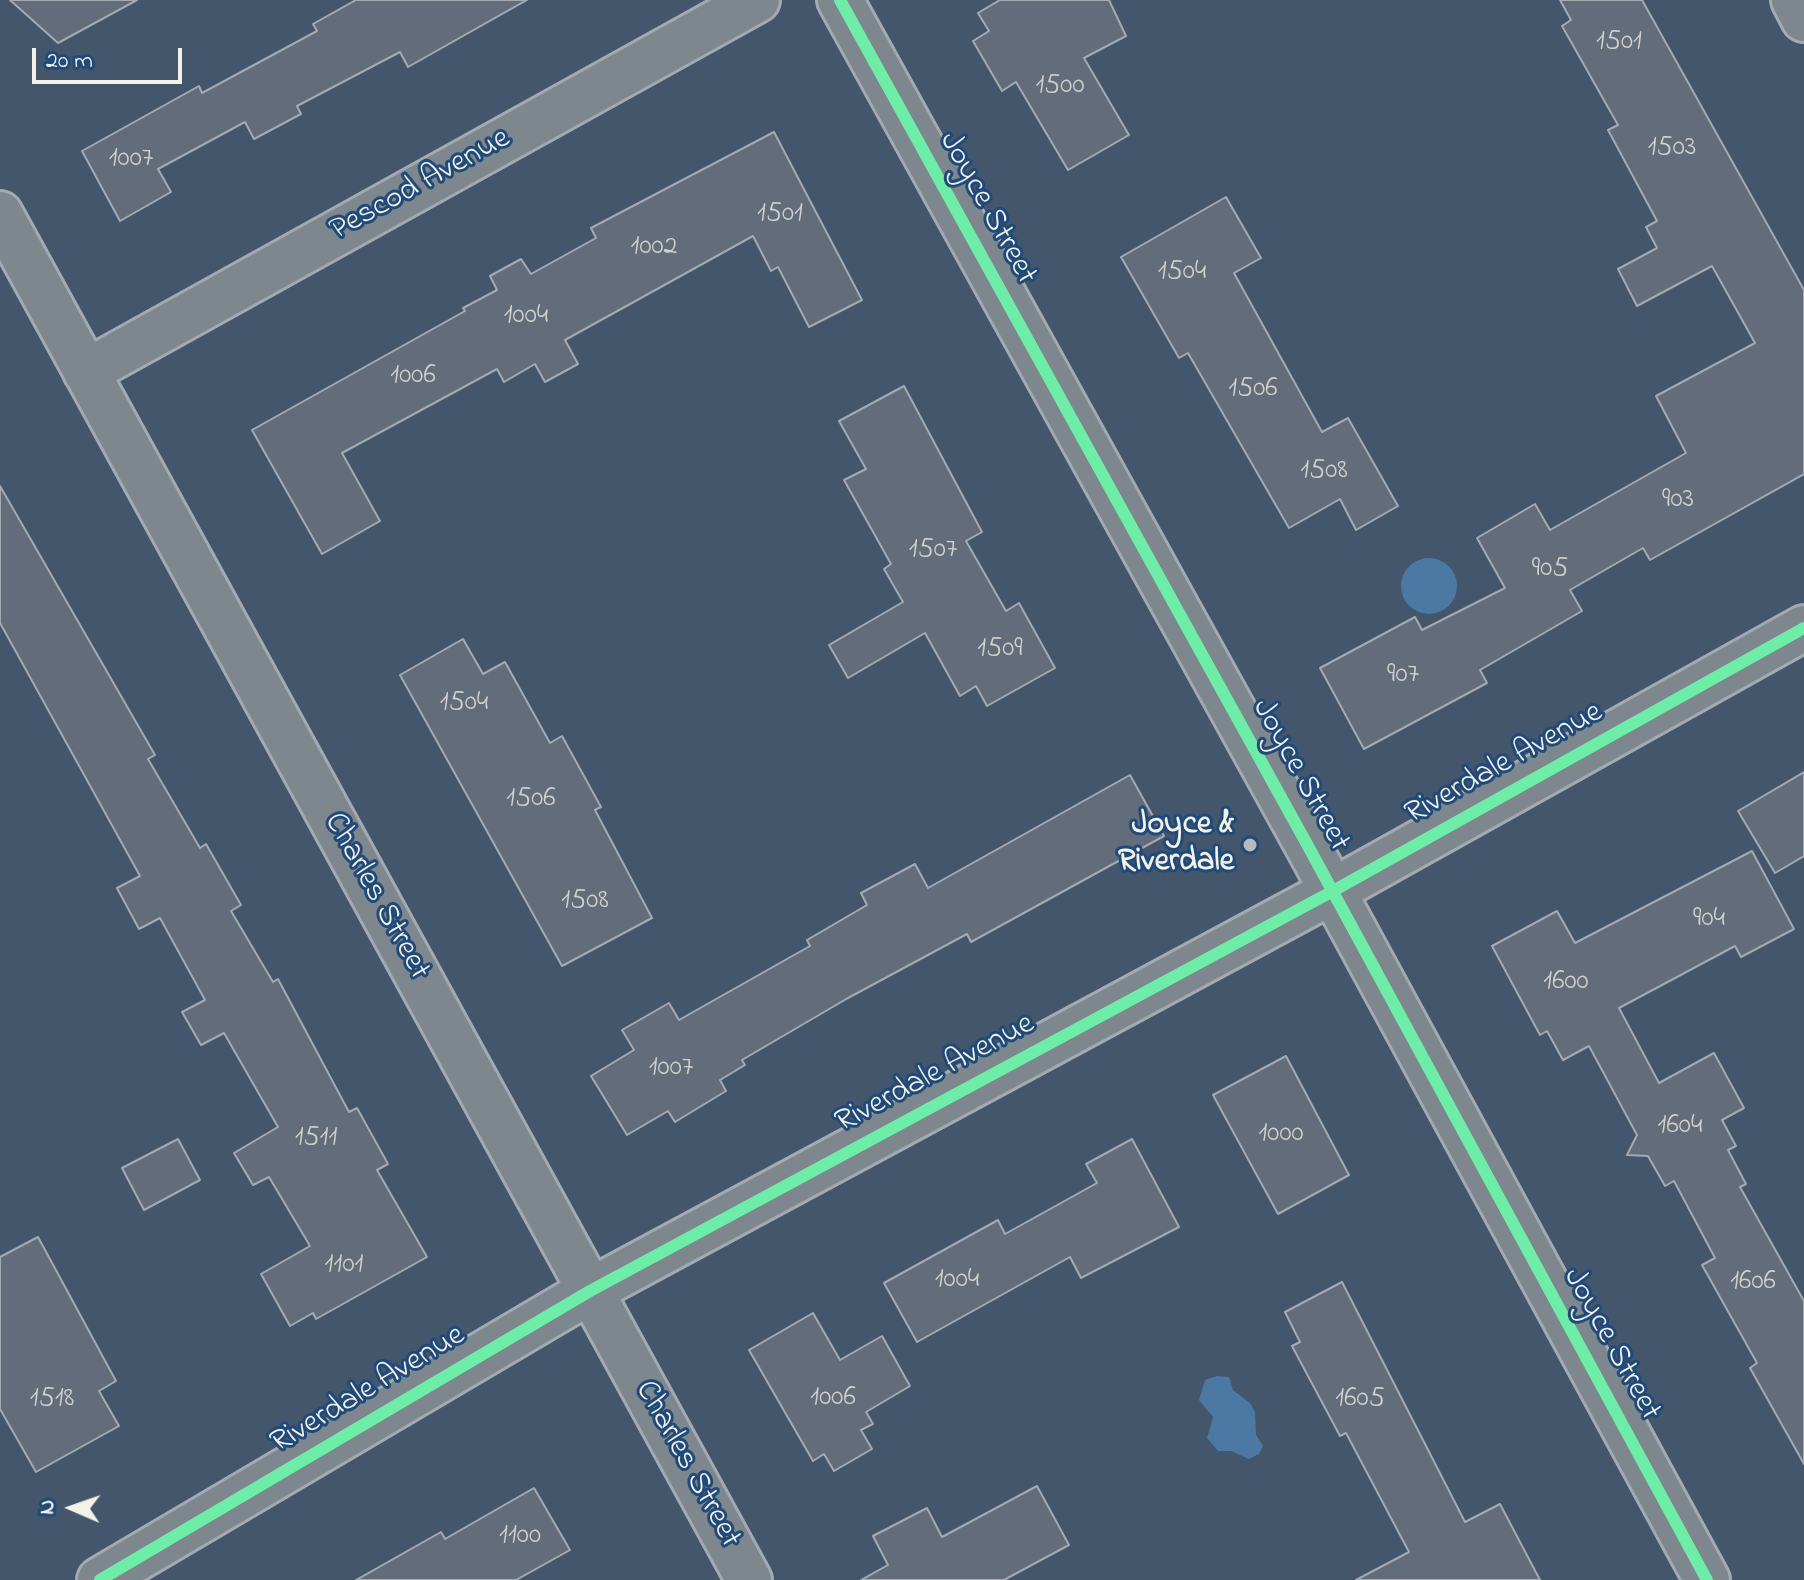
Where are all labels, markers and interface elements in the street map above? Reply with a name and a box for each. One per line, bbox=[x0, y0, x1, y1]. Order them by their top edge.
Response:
house number: 1501 bbox=[1596, 26, 1642, 60]
scale bar bbox=[36, 32, 186, 82]
text: 20 m bbox=[46, 44, 93, 79]
house number: 1500 bbox=[1035, 70, 1085, 104]
street label: Pescod Avenue bbox=[324, 121, 518, 251]
street label: Joyce Street bbox=[928, 126, 1044, 292]
house number: 1503 bbox=[1648, 132, 1696, 166]
house number: 1007 bbox=[109, 143, 153, 177]
house number: 1501 bbox=[757, 198, 803, 232]
house number: 1002 bbox=[630, 231, 678, 265]
house number: 1504 bbox=[1158, 256, 1206, 290]
house number: 1004 bbox=[504, 300, 548, 334]
house number: 1006 bbox=[390, 360, 436, 394]
house number: 1506 bbox=[1228, 373, 1278, 407]
house number: 1508 bbox=[1300, 455, 1348, 489]
house number: 903 bbox=[1662, 484, 1694, 518]
house number: 1507 bbox=[909, 534, 957, 568]
house number: 905 bbox=[1532, 553, 1568, 587]
house number: 1509 bbox=[977, 633, 1023, 667]
house number: 907 bbox=[1387, 659, 1419, 693]
house number: 1504 bbox=[440, 687, 488, 721]
street label: Joyce Street bbox=[1241, 693, 1357, 859]
street label: Riverdale Avenue bbox=[1400, 695, 1610, 835]
house number: 1506 bbox=[506, 783, 556, 817]
street label: Charles Street bbox=[313, 807, 437, 987]
place label: Joyce & Riverdale bbox=[1118, 808, 1234, 883]
marker: Joyce & Riverdale bbox=[1241, 836, 1259, 854]
house number: 1508 bbox=[561, 885, 609, 919]
house number: 904 bbox=[1693, 903, 1725, 937]
house number: 1600 bbox=[1543, 966, 1589, 1000]
street label: Riverdale Avenue bbox=[830, 1006, 1042, 1144]
house number: 1007 bbox=[649, 1052, 693, 1086]
house number: 1604 bbox=[1658, 1110, 1702, 1144]
house number: 1000 bbox=[1258, 1118, 1304, 1152]
house number: 1511 bbox=[295, 1122, 337, 1156]
house number: 1101 bbox=[325, 1249, 363, 1283]
street label: Joyce Street bbox=[1552, 1262, 1668, 1428]
house number: 1004 bbox=[935, 1264, 979, 1298]
house number: 1606 bbox=[1730, 1266, 1776, 1300]
street label: Riverdale Avenue bbox=[265, 1318, 473, 1464]
street label: Charles Street bbox=[624, 1375, 748, 1555]
house number: 1006 bbox=[810, 1382, 856, 1416]
house number: 1518 bbox=[30, 1383, 74, 1417]
house number: 1605 bbox=[1335, 1383, 1385, 1417]
north arrow bbox=[32, 1468, 112, 1548]
text: N bbox=[32, 1499, 64, 1515]
house number: 1100 bbox=[499, 1520, 541, 1554]

